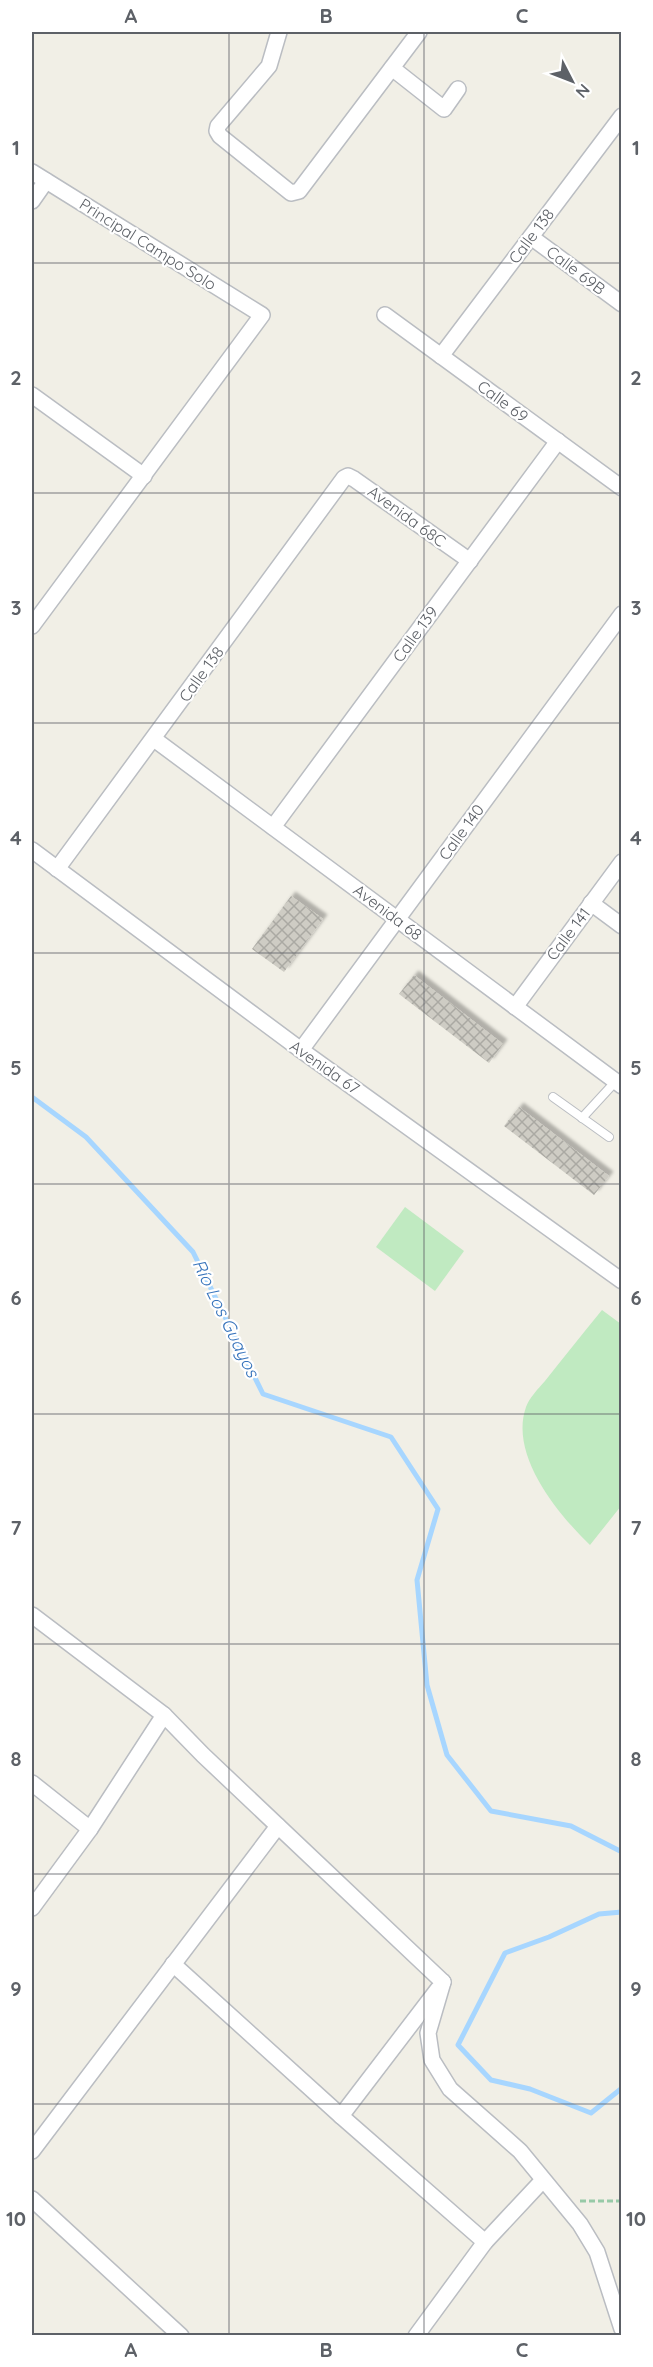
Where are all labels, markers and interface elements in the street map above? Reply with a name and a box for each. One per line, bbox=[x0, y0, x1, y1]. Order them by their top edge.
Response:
text: A bbox=[125, 3, 138, 28]
text: B bbox=[319, 3, 333, 28]
text: C bbox=[516, 3, 529, 28]
north arrow bbox=[542, 51, 602, 111]
text: N bbox=[572, 80, 595, 102]
text: 1 bbox=[12, 135, 20, 160]
text: 1 bbox=[632, 135, 640, 160]
street label: Principal Campo Solo bbox=[76, 194, 220, 294]
street label: Calle 138 bbox=[504, 205, 558, 267]
street label: Calle 69B bbox=[543, 241, 609, 299]
text: 2 bbox=[10, 365, 22, 390]
text: 2 bbox=[630, 365, 642, 390]
street label: Calle 69 bbox=[474, 376, 533, 426]
street label: Avenida 68C bbox=[364, 481, 450, 551]
text: 3 bbox=[11, 595, 21, 620]
text: 3 bbox=[631, 595, 641, 620]
street label: Calle 139 bbox=[388, 602, 442, 666]
street label: Calle 138 bbox=[174, 642, 228, 706]
street label: Calle 140 bbox=[434, 800, 488, 864]
text: 4 bbox=[10, 825, 22, 850]
text: 4 bbox=[630, 825, 642, 850]
street label: Avenida 68 bbox=[350, 880, 426, 944]
street label: Calle 141 bbox=[542, 904, 594, 964]
street label: Avenida 67 bbox=[286, 1036, 364, 1098]
text: 5 bbox=[10, 1055, 22, 1080]
text: 5 bbox=[630, 1055, 642, 1080]
water label: Río Los Guayos bbox=[187, 1255, 265, 1382]
text: 6 bbox=[10, 1285, 22, 1310]
text: 6 bbox=[630, 1285, 642, 1310]
text: 7 bbox=[11, 1515, 22, 1540]
text: 7 bbox=[631, 1515, 642, 1540]
text: 8 bbox=[11, 1746, 22, 1771]
text: 8 bbox=[631, 1746, 642, 1771]
text: 9 bbox=[10, 1976, 22, 2001]
text: 9 bbox=[630, 1976, 642, 2001]
text: 10 bbox=[6, 2206, 26, 2231]
text: 10 bbox=[626, 2206, 646, 2231]
text: A bbox=[125, 2337, 138, 2362]
text: B bbox=[319, 2337, 333, 2362]
text: C bbox=[516, 2337, 529, 2362]

